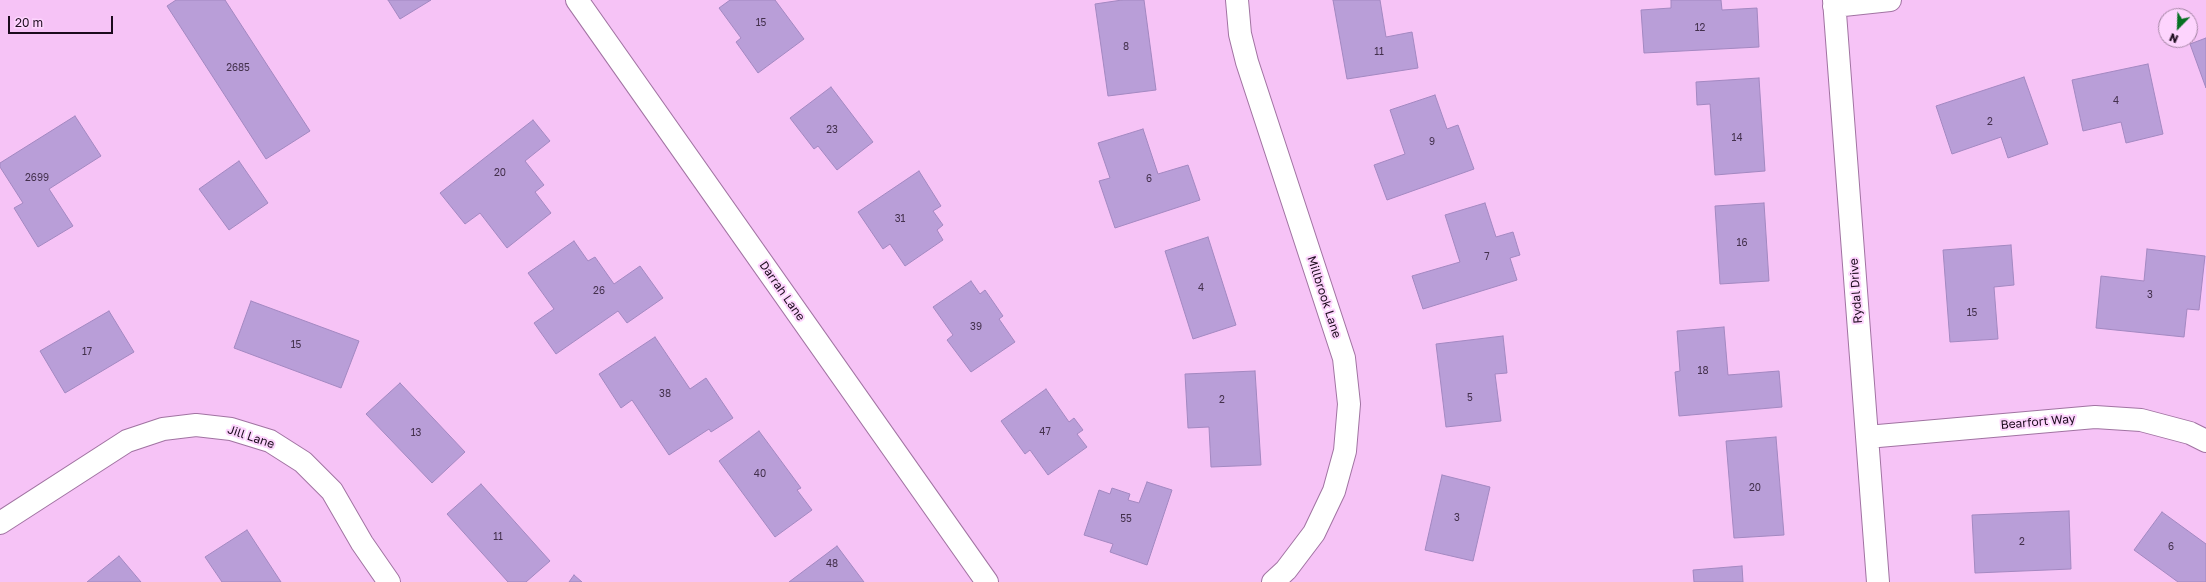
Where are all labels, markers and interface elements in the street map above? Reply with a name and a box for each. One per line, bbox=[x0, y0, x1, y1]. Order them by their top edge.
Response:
scale bar bbox=[10, 8, 115, 34]
north arrow bbox=[2158, 8, 2198, 48]
text: 20 m bbox=[15, 15, 43, 30]
house number: 15 bbox=[756, 17, 766, 29]
house number: 12 bbox=[1695, 22, 1705, 34]
text: N bbox=[2167, 31, 2180, 46]
house number: 8 bbox=[1123, 41, 1129, 53]
house number: 11 bbox=[1374, 46, 1384, 58]
house number: 2685 bbox=[226, 62, 250, 74]
house number: 4 bbox=[2113, 95, 2119, 107]
house number: 2 bbox=[1987, 116, 1993, 128]
house number: 23 bbox=[826, 124, 838, 136]
house number: 14 bbox=[1732, 132, 1742, 144]
house number: 9 bbox=[1429, 136, 1435, 148]
house number: 20 bbox=[494, 167, 506, 179]
house number: 2699 bbox=[25, 172, 49, 184]
house number: 6 bbox=[1146, 173, 1152, 185]
house number: 31 bbox=[895, 213, 905, 225]
house number: 16 bbox=[1737, 237, 1747, 249]
house number: 7 bbox=[1484, 251, 1490, 263]
street label: Millbrook Lane bbox=[1304, 254, 1344, 340]
street label: Darrah Lane bbox=[756, 258, 808, 324]
street label: Rydal Drive bbox=[1847, 258, 1865, 324]
house number: 4 bbox=[1198, 282, 1204, 294]
house number: 26 bbox=[593, 285, 605, 297]
house number: 3 bbox=[2147, 289, 2153, 301]
house number: 15 bbox=[1967, 307, 1977, 319]
house number: 39 bbox=[970, 321, 982, 333]
house number: 15 bbox=[291, 339, 301, 351]
house number: 17 bbox=[82, 346, 92, 358]
house number: 18 bbox=[1698, 365, 1708, 377]
house number: 38 bbox=[659, 388, 671, 400]
house number: 5 bbox=[1467, 392, 1473, 404]
house number: 2 bbox=[1219, 394, 1225, 406]
street label: Bearfort Way bbox=[2000, 412, 2076, 432]
street label: Jill Lane bbox=[226, 422, 276, 452]
house number: 47 bbox=[1039, 426, 1051, 438]
house number: 13 bbox=[411, 427, 421, 439]
house number: 40 bbox=[754, 468, 766, 480]
house number: 20 bbox=[1749, 482, 1761, 494]
house number: 3 bbox=[1454, 512, 1460, 524]
house number: 55 bbox=[1120, 513, 1132, 525]
house number: 11 bbox=[493, 531, 503, 543]
house number: 2 bbox=[2019, 536, 2025, 548]
house number: 6 bbox=[2168, 541, 2174, 553]
house number: 48 bbox=[826, 558, 838, 570]

